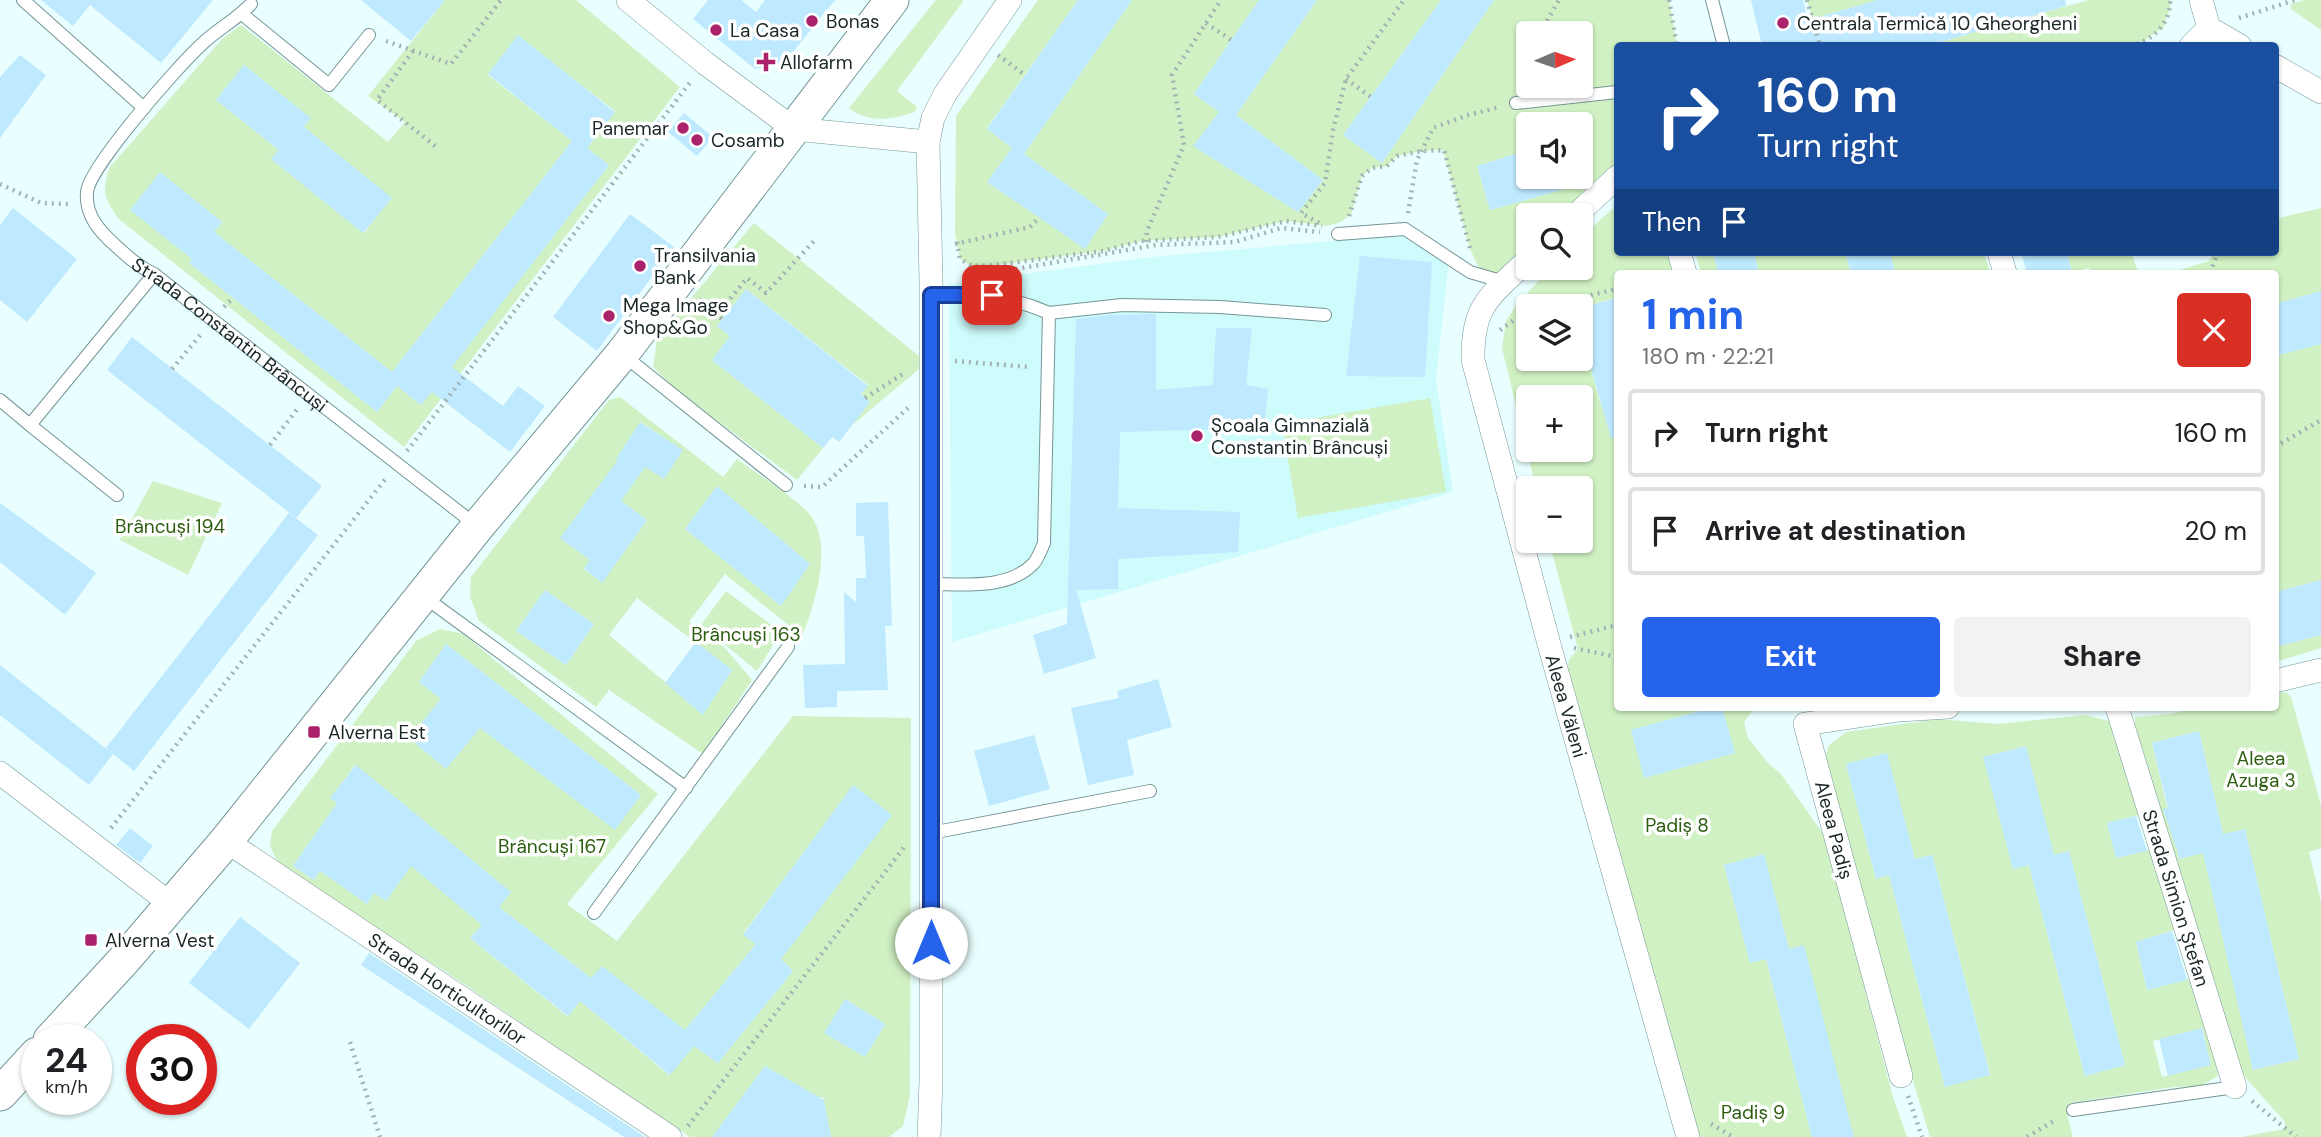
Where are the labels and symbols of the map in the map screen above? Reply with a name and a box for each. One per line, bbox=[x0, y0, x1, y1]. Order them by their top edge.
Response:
place label: Bonas bbox=[826, 9, 880, 34]
place label: Centrala Termică 10 Gheorgheni bbox=[1797, 11, 2077, 36]
marker: Bonas bbox=[804, 13, 820, 29]
marker: Centrala Termică 10 Gheorgheni bbox=[1775, 15, 1791, 31]
place label: La Casa bbox=[730, 18, 799, 43]
north arrow bbox=[1516, 21, 1592, 98]
marker: La Casa bbox=[708, 22, 724, 38]
place label: Allofarm bbox=[780, 50, 853, 75]
marker: Allofarm bbox=[758, 54, 774, 70]
place label: Panemar bbox=[592, 116, 669, 141]
marker: Panemar bbox=[675, 120, 691, 136]
place label: Cosamb bbox=[711, 128, 785, 153]
marker: Cosamb bbox=[689, 132, 705, 148]
place label: Transilvania Bank bbox=[654, 243, 756, 290]
street label: Strada Constantin Brâncuși bbox=[127, 252, 333, 417]
marker: Transilvania Bank bbox=[632, 258, 648, 274]
pin bbox=[962, 265, 1022, 325]
place label: Mega Image Shop&Go bbox=[623, 293, 728, 340]
marker: Mega Image Shop&Go bbox=[601, 308, 617, 324]
place label: Școala Gimnazială Constantin Brâncuși bbox=[1211, 413, 1388, 460]
marker: Școala Gimnazială Constantin Brâncuși bbox=[1189, 428, 1205, 444]
park label: Brâncuși 194 bbox=[115, 514, 225, 539]
park label: Brâncuși 163 bbox=[691, 622, 801, 647]
street label: Aleea Văleni bbox=[1540, 651, 1593, 760]
place label: Alverna Est bbox=[328, 720, 426, 745]
marker: Alverna Est bbox=[306, 724, 322, 740]
park label: Aleea Azuga 3 bbox=[2226, 746, 2296, 793]
street label: Aleea Padiș bbox=[1809, 778, 1859, 882]
street label: Strada Simion Ștefan bbox=[2137, 806, 2216, 990]
park label: Padiș 8 bbox=[1645, 813, 1709, 838]
park label: Brâncuși 167 bbox=[498, 834, 606, 859]
position arrow bbox=[894, 906, 968, 980]
street label: Strada Horticultorilor bbox=[363, 927, 531, 1050]
place label: Alverna Vest bbox=[105, 928, 214, 953]
marker: Alverna Vest bbox=[83, 932, 99, 948]
speed limit sign: 30 bbox=[126, 1024, 217, 1115]
park label: Padiș 9 bbox=[1721, 1100, 1785, 1125]

